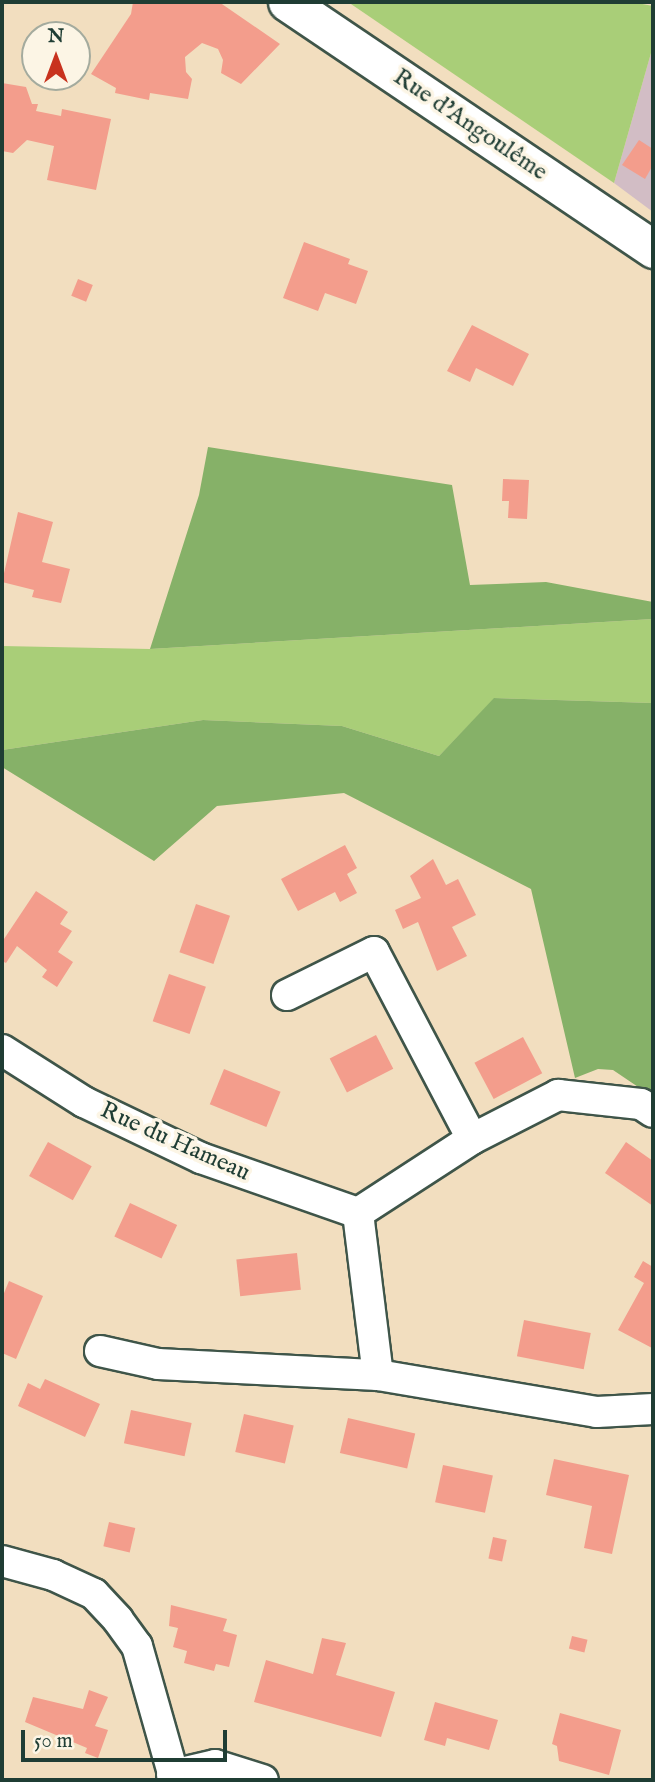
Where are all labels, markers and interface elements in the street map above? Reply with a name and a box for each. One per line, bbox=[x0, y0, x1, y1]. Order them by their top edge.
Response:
north arrow bbox=[21, 21, 91, 91]
text: N bbox=[48, 25, 64, 49]
street label: Rue d'Angoulême bbox=[388, 63, 552, 187]
street label: Rue du Hameau bbox=[96, 1096, 254, 1188]
scale bar bbox=[24, 1716, 231, 1760]
text: 50 m bbox=[34, 1728, 73, 1755]

